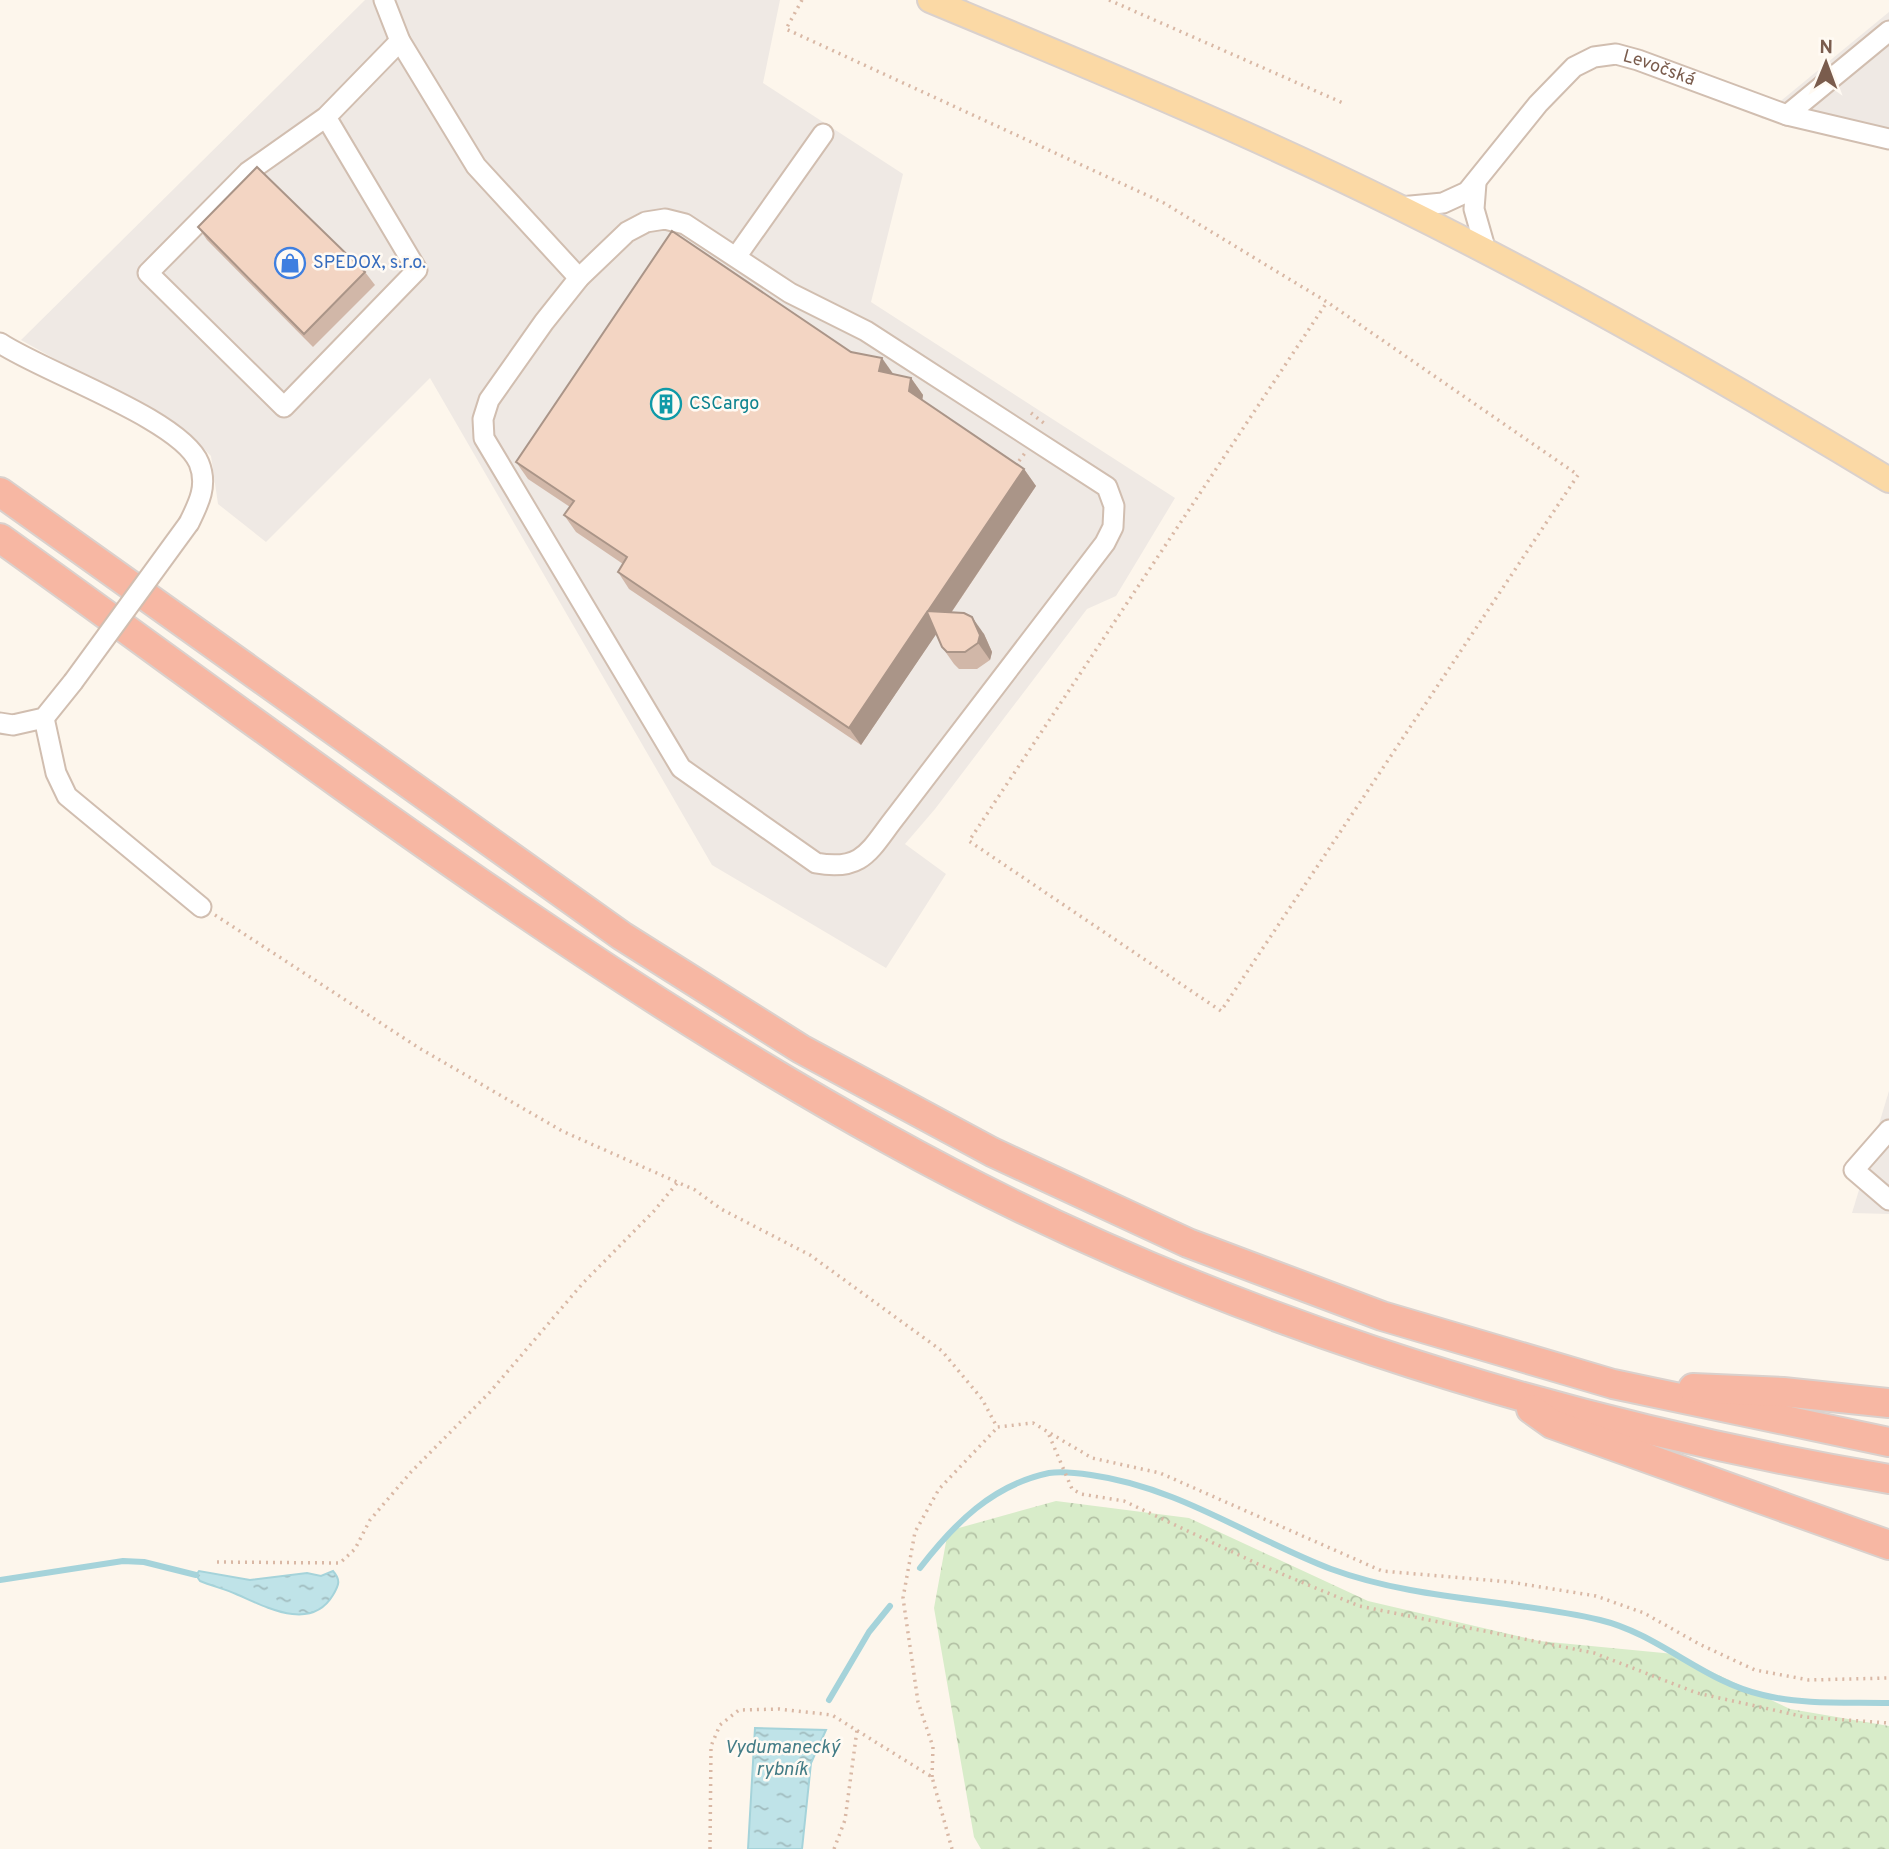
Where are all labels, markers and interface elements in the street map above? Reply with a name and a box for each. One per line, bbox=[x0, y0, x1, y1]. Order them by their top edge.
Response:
north arrow bbox=[1791, 28, 1861, 98]
text: N bbox=[1819, 36, 1833, 60]
street label: Levočská bbox=[1620, 45, 1698, 92]
shop icon: SPEDOX, s.r.o. bbox=[273, 246, 307, 280]
place label: SPEDOX, s.r.o. bbox=[313, 252, 426, 275]
building icon: CSCargo bbox=[649, 387, 683, 421]
place label: CSCargo bbox=[689, 393, 759, 416]
water label: Vydumanecký rybník bbox=[724, 1736, 841, 1782]

